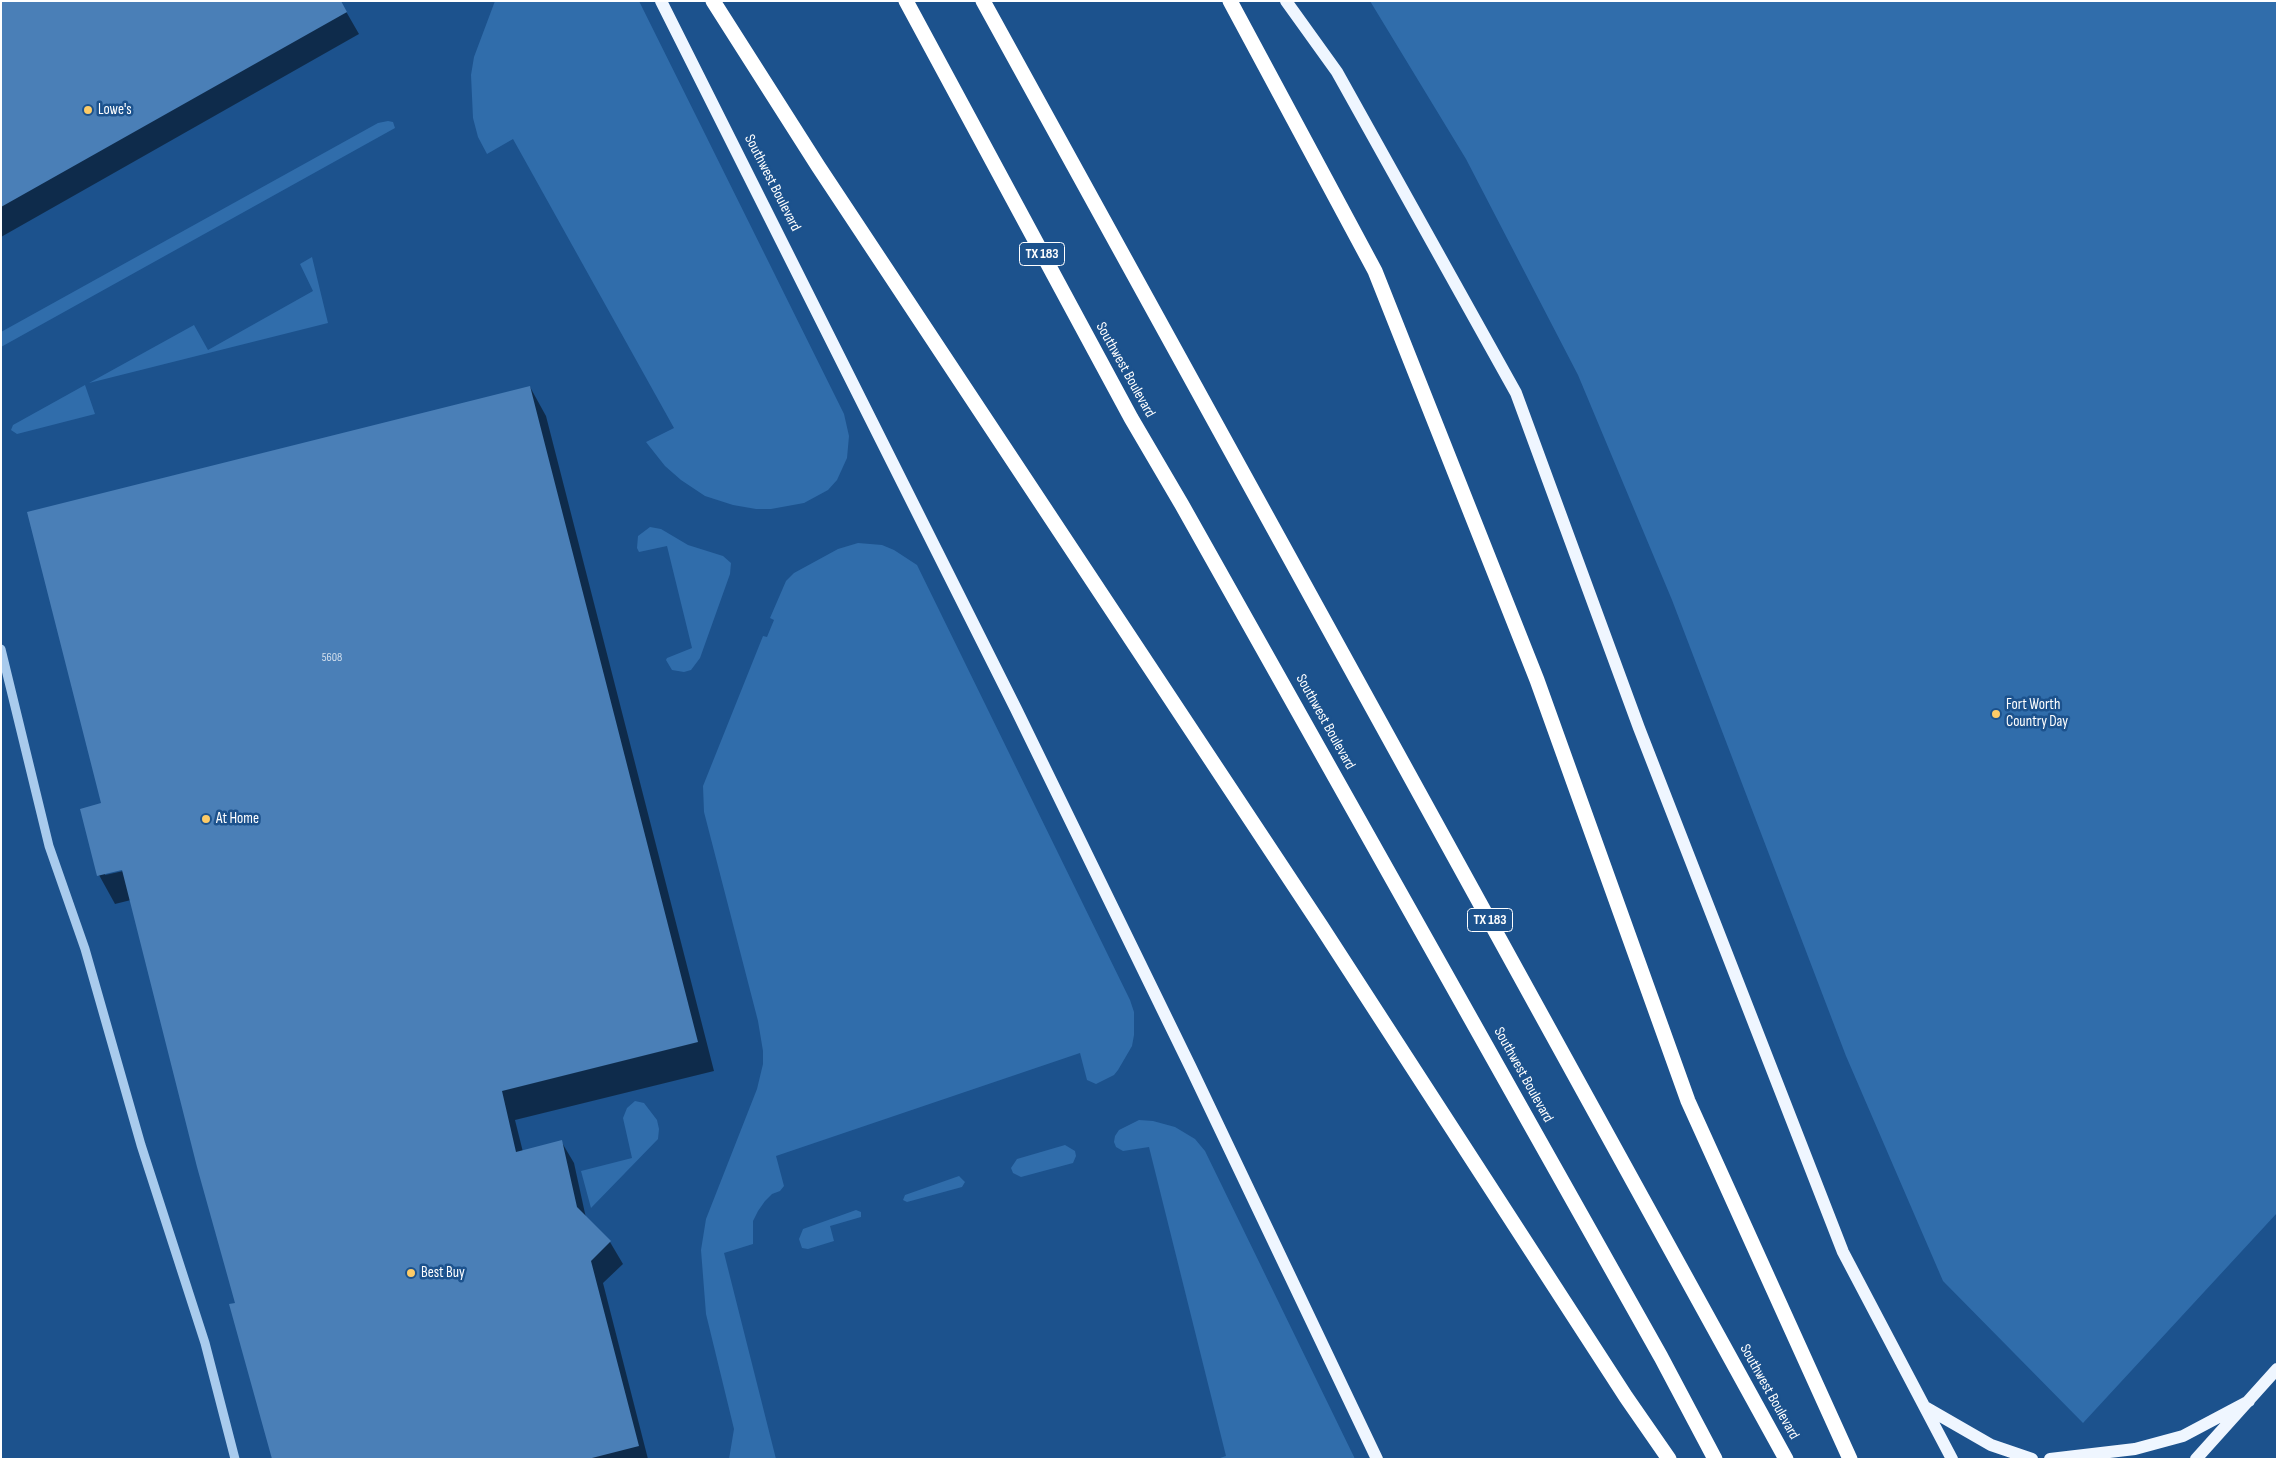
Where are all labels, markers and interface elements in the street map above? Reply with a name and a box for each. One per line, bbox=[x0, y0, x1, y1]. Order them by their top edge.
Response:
place label: Lowe's bbox=[98, 101, 132, 119]
marker: Lowe's bbox=[82, 104, 94, 116]
street label: Southwest Boulevard bbox=[740, 132, 804, 234]
road number: TX 183 bbox=[1020, 242, 1064, 266]
street label: Southwest Boulevard bbox=[1091, 319, 1159, 421]
house number: 5608 bbox=[322, 651, 342, 665]
street label: Southwest Boulevard bbox=[1291, 671, 1359, 773]
place label: Fort Worth Country Day bbox=[2006, 696, 2068, 731]
marker: Fort Worth Country Day bbox=[1990, 708, 2002, 720]
place label: At Home bbox=[216, 810, 259, 828]
marker: At Home bbox=[200, 813, 212, 825]
road number: TX 183 bbox=[1468, 908, 1512, 932]
street label: Southwest Boulevard bbox=[1489, 1024, 1557, 1126]
place label: Best Buy bbox=[421, 1264, 465, 1282]
marker: Best Buy bbox=[405, 1267, 417, 1279]
street label: Southwest Boulevard bbox=[1735, 1341, 1803, 1443]

